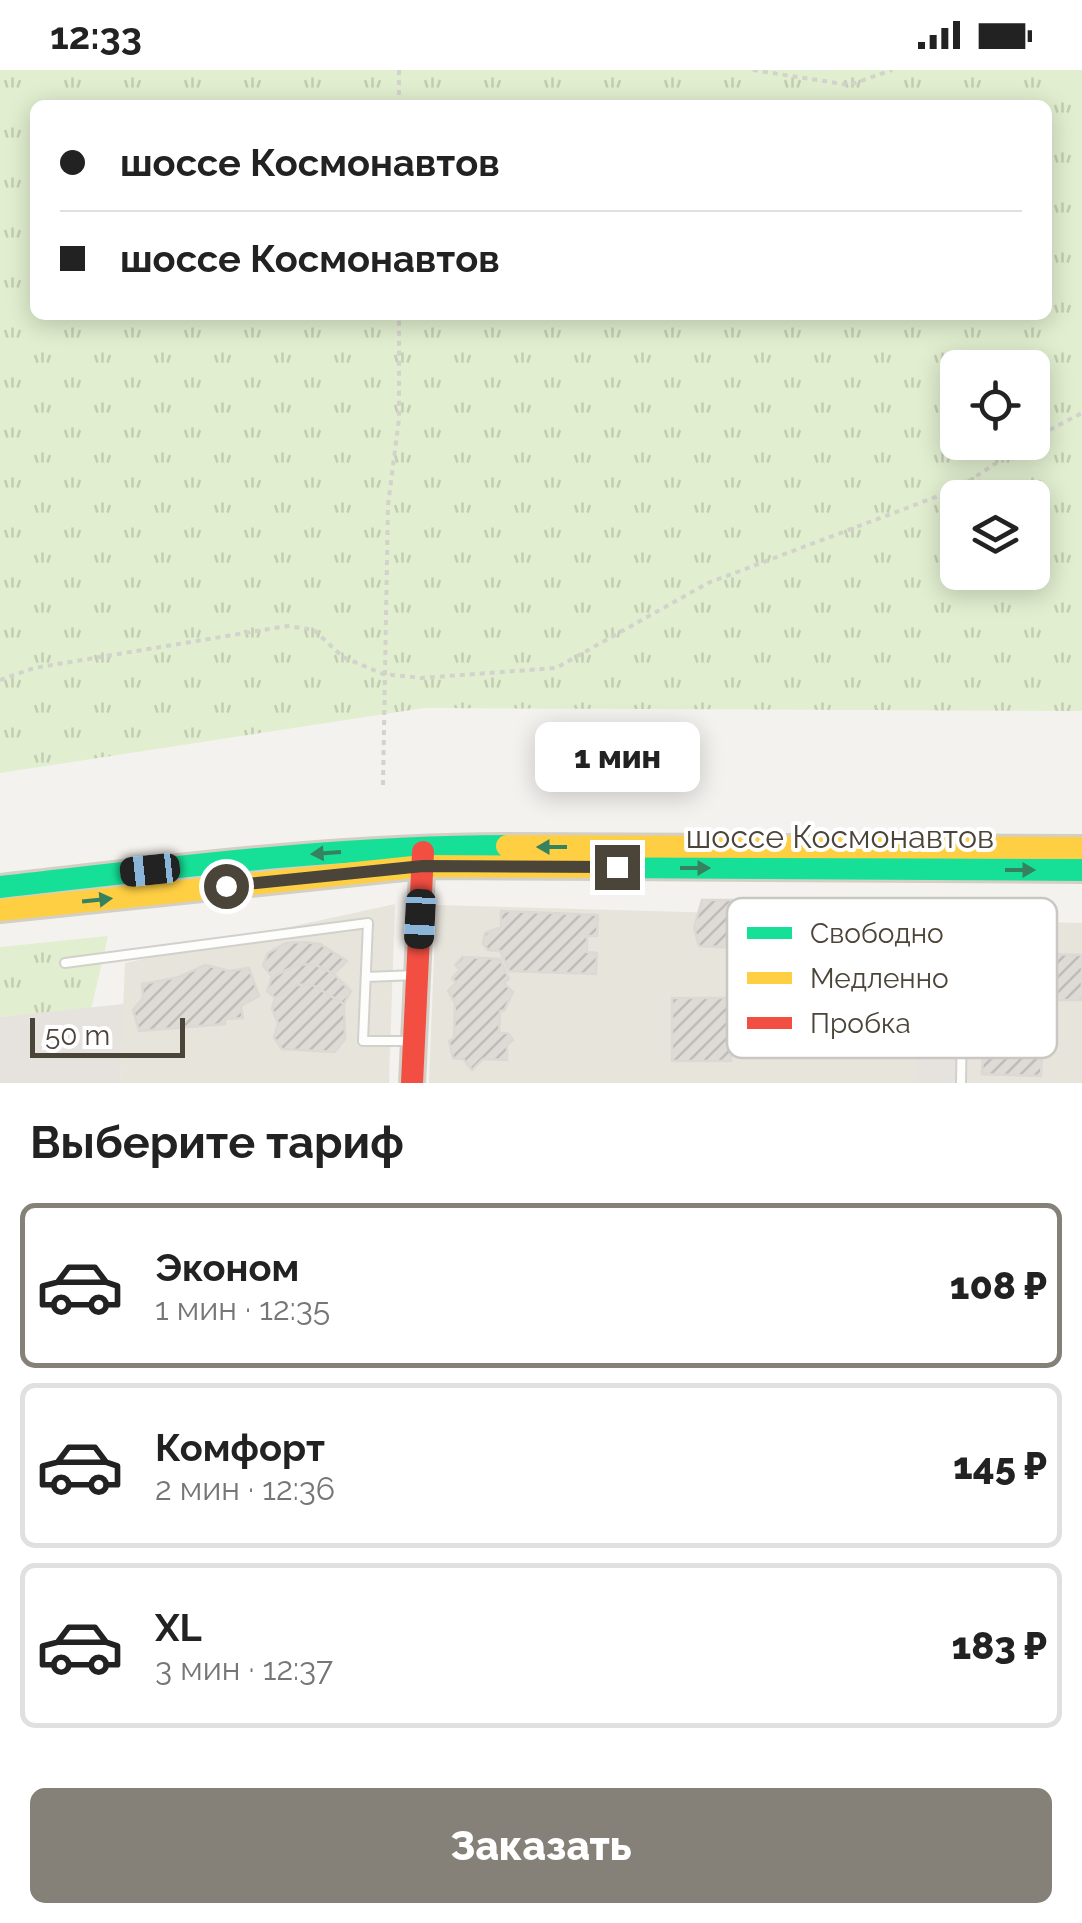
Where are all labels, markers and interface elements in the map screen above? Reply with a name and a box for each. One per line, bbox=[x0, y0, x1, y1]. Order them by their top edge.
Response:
text: 12:33 bbox=[50, 13, 142, 58]
text: шоссе Космонавтов bbox=[120, 140, 500, 185]
text: шоссе Космонавтов bbox=[120, 236, 500, 281]
map controls bbox=[940, 350, 1050, 590]
button: locate bbox=[940, 350, 1050, 460]
button: layers bbox=[940, 480, 1050, 590]
callout: 1 мин bbox=[534, 722, 700, 792]
text: 1 мин bbox=[574, 738, 661, 775]
street label: шоссе Космонавтов bbox=[686, 818, 994, 855]
one-way arrow bbox=[535, 839, 567, 855]
one-way arrow bbox=[309, 845, 341, 861]
route end bbox=[595, 845, 640, 890]
car bbox=[119, 852, 181, 888]
one-way arrow bbox=[680, 860, 712, 876]
one-way arrow bbox=[1005, 862, 1037, 878]
route start bbox=[204, 864, 249, 909]
car bbox=[403, 888, 437, 950]
one-way arrow bbox=[82, 892, 113, 908]
legend bbox=[727, 898, 1057, 1058]
text: Свободно bbox=[810, 917, 944, 950]
text: Медленно bbox=[810, 962, 949, 995]
text: Пробка bbox=[810, 1007, 911, 1040]
scale bar bbox=[30, 1013, 185, 1058]
text: 50 m bbox=[45, 1019, 110, 1052]
text: Выберите тариф bbox=[30, 1116, 404, 1169]
icon: car bbox=[35, 1241, 125, 1331]
text: Эконом bbox=[155, 1245, 299, 1290]
text: 108 ₽ bbox=[950, 1263, 1047, 1308]
text: 1 мин · 12:35 bbox=[155, 1290, 330, 1327]
icon: car bbox=[35, 1421, 125, 1511]
text: Комфорт bbox=[155, 1425, 325, 1470]
text: 145 ₽ bbox=[953, 1443, 1047, 1488]
text: 2 мин · 12:36 bbox=[155, 1470, 335, 1507]
icon: car bbox=[35, 1601, 125, 1691]
text: XL bbox=[155, 1605, 202, 1650]
text: 183 ₽ bbox=[951, 1623, 1047, 1668]
text: 3 мин · 12:37 bbox=[155, 1650, 333, 1687]
button: Заказать bbox=[30, 1788, 1052, 1903]

